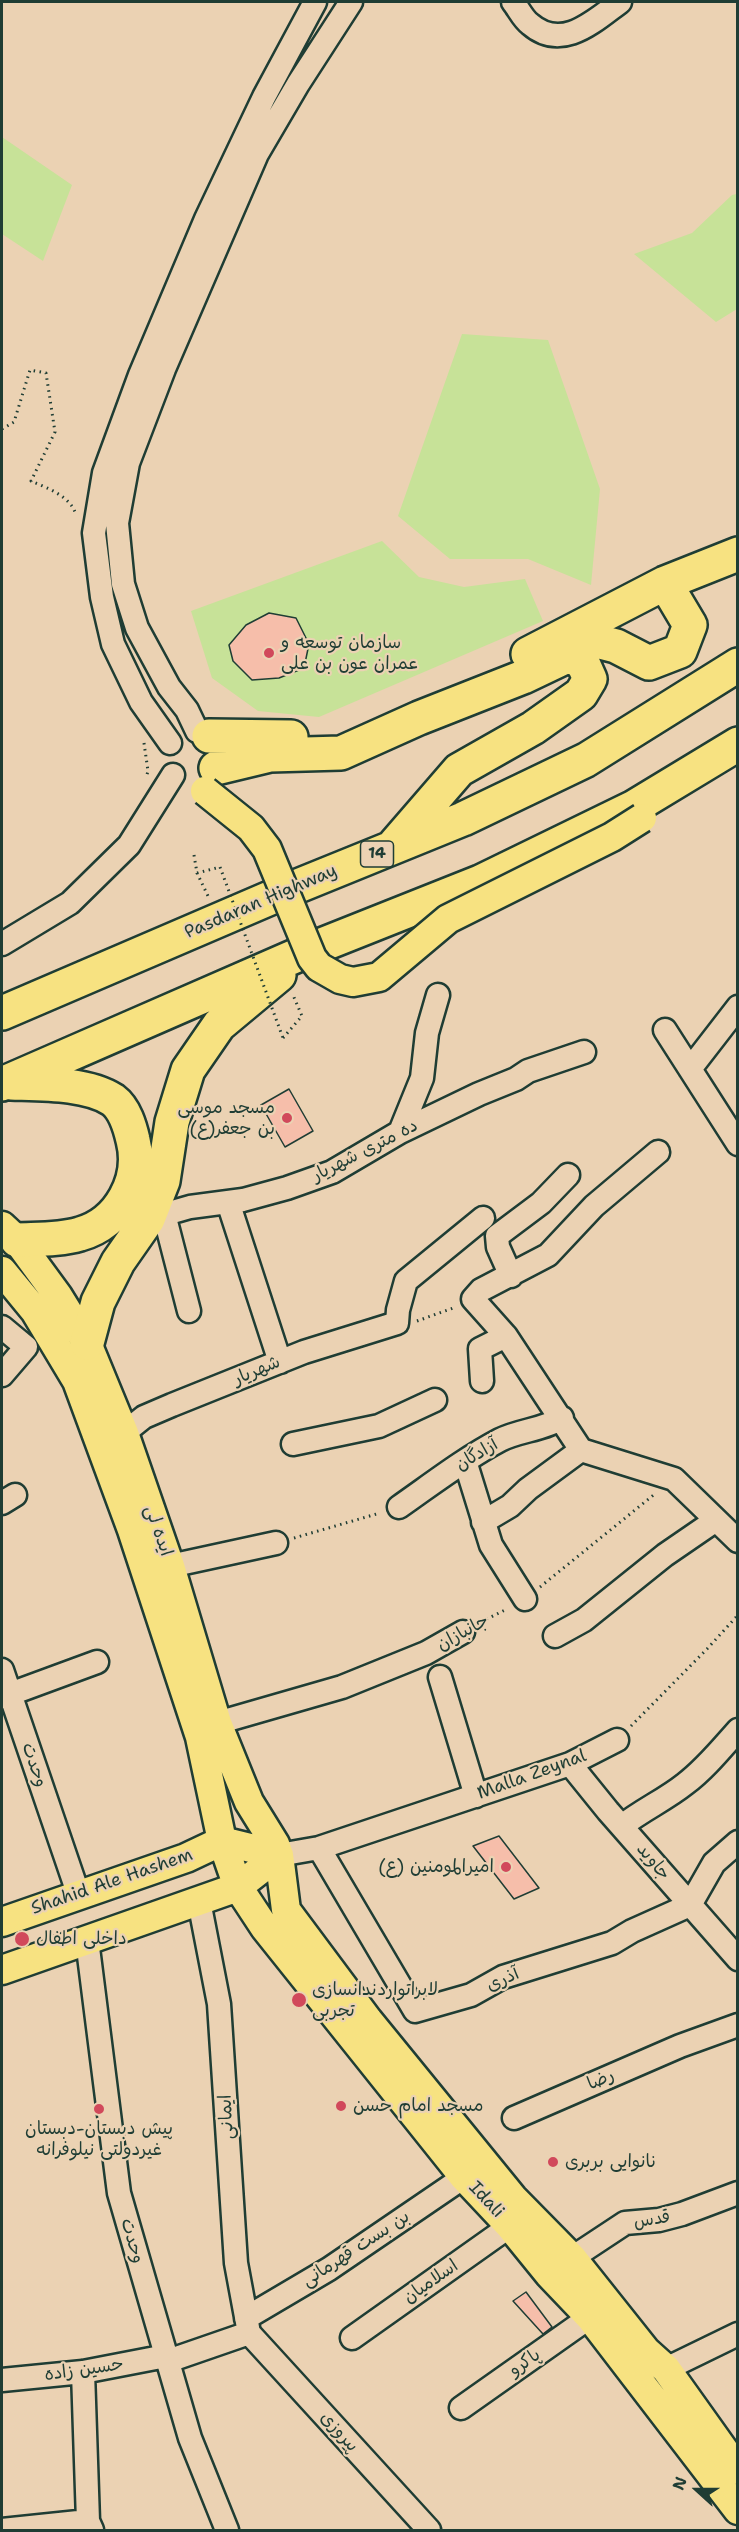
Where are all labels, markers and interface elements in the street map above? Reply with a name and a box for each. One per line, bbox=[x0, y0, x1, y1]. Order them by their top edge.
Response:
place label: سازمان توسعه و عمران عون بن علی bbox=[281, 632, 419, 674]
marker: سازمان توسعه و عمران عون بن علی bbox=[262, 646, 276, 660]
road number: 14 bbox=[360, 841, 394, 867]
street label: Pasdaran Highway bbox=[182, 860, 340, 944]
place label: مسجد موسی بن جعفر(ع) bbox=[178, 1097, 275, 1140]
marker: مسجد موسی بن جعفر(ع) bbox=[280, 1111, 294, 1125]
street label: ده متری شهریار bbox=[308, 1115, 422, 1187]
street label: شهریار bbox=[230, 1351, 284, 1391]
street label: آزادگان bbox=[452, 1434, 502, 1476]
street label: ایده لی bbox=[139, 1503, 177, 1559]
street label: جانبازان bbox=[433, 1610, 493, 1656]
street label: وحدت bbox=[16, 1740, 52, 1790]
street label: Malla Zeynal bbox=[475, 1745, 589, 1805]
street label: جاوید bbox=[631, 1839, 675, 1885]
street label: Shahid Ale Hashem bbox=[28, 1844, 196, 1920]
place label: امیرالمومنین (ع) bbox=[378, 1856, 494, 1878]
marker: امیرالمومنین (ع) bbox=[499, 1860, 513, 1874]
place label: داخلی اطفال bbox=[36, 1928, 127, 1950]
marker: داخلی اطفال bbox=[13, 1930, 31, 1948]
street label: آذری bbox=[483, 1963, 523, 1997]
place label: لابراتواردندانسازی تجربی bbox=[312, 1979, 438, 2022]
marker: لابراتواردندانسازی تجربی bbox=[290, 1991, 308, 2009]
street label: رضا bbox=[584, 2065, 618, 2095]
street label: ایمانی bbox=[215, 2094, 239, 2140]
place label: مسجد امام حسن bbox=[353, 2095, 484, 2117]
marker: مسجد امام حسن bbox=[334, 2099, 348, 2113]
marker: پیش دبستان-دبستان غیردولتی نیلوفرانه bbox=[92, 2102, 106, 2116]
place label: پیش دبستان-دبستان غیردولتی نیلوفرانه bbox=[25, 2118, 173, 2160]
place label: نانوایی بربری bbox=[565, 2151, 657, 2173]
marker: نانوایی بربری bbox=[546, 2155, 560, 2169]
street label: Idali bbox=[464, 2177, 508, 2223]
street label: بن بست قهرمانی bbox=[298, 2206, 414, 2292]
street label: قدس bbox=[632, 2206, 672, 2234]
street label: وحدت bbox=[115, 2216, 149, 2266]
street label: اسلامیان bbox=[399, 2255, 463, 2309]
street label: پاکرو bbox=[505, 2345, 545, 2381]
street label: حسین زاده bbox=[43, 2354, 125, 2386]
street label: پیروزی bbox=[315, 2407, 363, 2457]
north arrow bbox=[667, 2460, 727, 2520]
text: N bbox=[668, 2474, 692, 2493]

